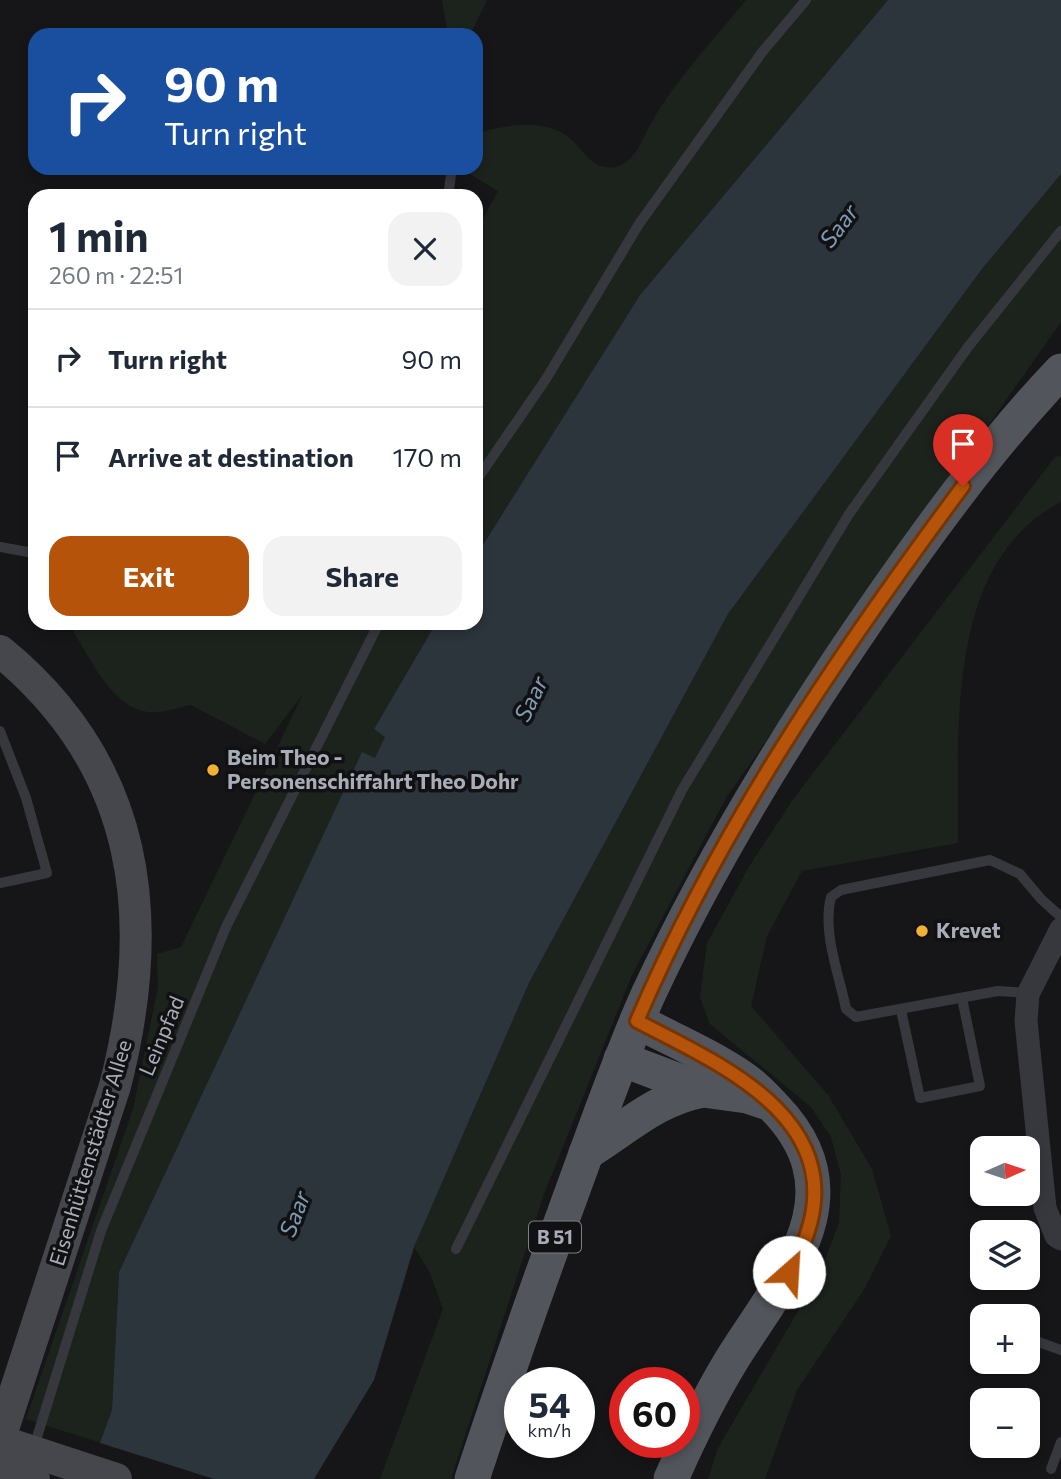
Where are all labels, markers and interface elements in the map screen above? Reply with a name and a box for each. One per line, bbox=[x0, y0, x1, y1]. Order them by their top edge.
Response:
text: 90 m bbox=[164, 52, 279, 112]
icon: right bbox=[49, 56, 140, 147]
text: Turn right bbox=[164, 112, 307, 152]
water label: Saar bbox=[813, 198, 864, 252]
text: 1 min bbox=[49, 209, 149, 261]
button: close bbox=[388, 212, 462, 286]
text: 260 m · 22:51 bbox=[49, 261, 183, 289]
icon: right bbox=[49, 339, 87, 377]
text: Turn right bbox=[108, 343, 227, 374]
text: 90 m bbox=[402, 343, 462, 374]
pin bbox=[933, 414, 993, 486]
icon: arrive bbox=[944, 425, 982, 463]
icon: arrive bbox=[49, 437, 87, 475]
text: Arrive at destination bbox=[108, 441, 354, 472]
text: 170 m bbox=[393, 441, 462, 472]
button: Exit bbox=[49, 536, 249, 616]
button: Share bbox=[263, 536, 462, 616]
water label: Saar bbox=[507, 671, 553, 726]
place label: Beim Theo - Personenschiffahrt Theo Dohr bbox=[227, 744, 519, 793]
marker: Beim Theo - Personenschiffahrt Theo Dohr bbox=[205, 762, 221, 778]
place label: Krevet bbox=[936, 917, 1001, 942]
marker: Krevet bbox=[914, 923, 930, 939]
street label: Leinpfad bbox=[133, 992, 189, 1079]
street label: Eisenhüttenstädter Allee bbox=[43, 1037, 136, 1269]
north arrow bbox=[970, 1136, 1040, 1206]
map controls bbox=[970, 1136, 1040, 1458]
water label: Saar bbox=[273, 1186, 316, 1240]
button: layers bbox=[970, 1220, 1040, 1290]
road number: B 51 bbox=[529, 1222, 581, 1252]
position arrow bbox=[752, 1235, 826, 1309]
button: + bbox=[970, 1304, 1040, 1374]
speed limit sign: 60 bbox=[609, 1367, 700, 1458]
text: 54 bbox=[529, 1382, 570, 1425]
button: − bbox=[970, 1388, 1040, 1458]
text: km/h bbox=[528, 1419, 571, 1441]

